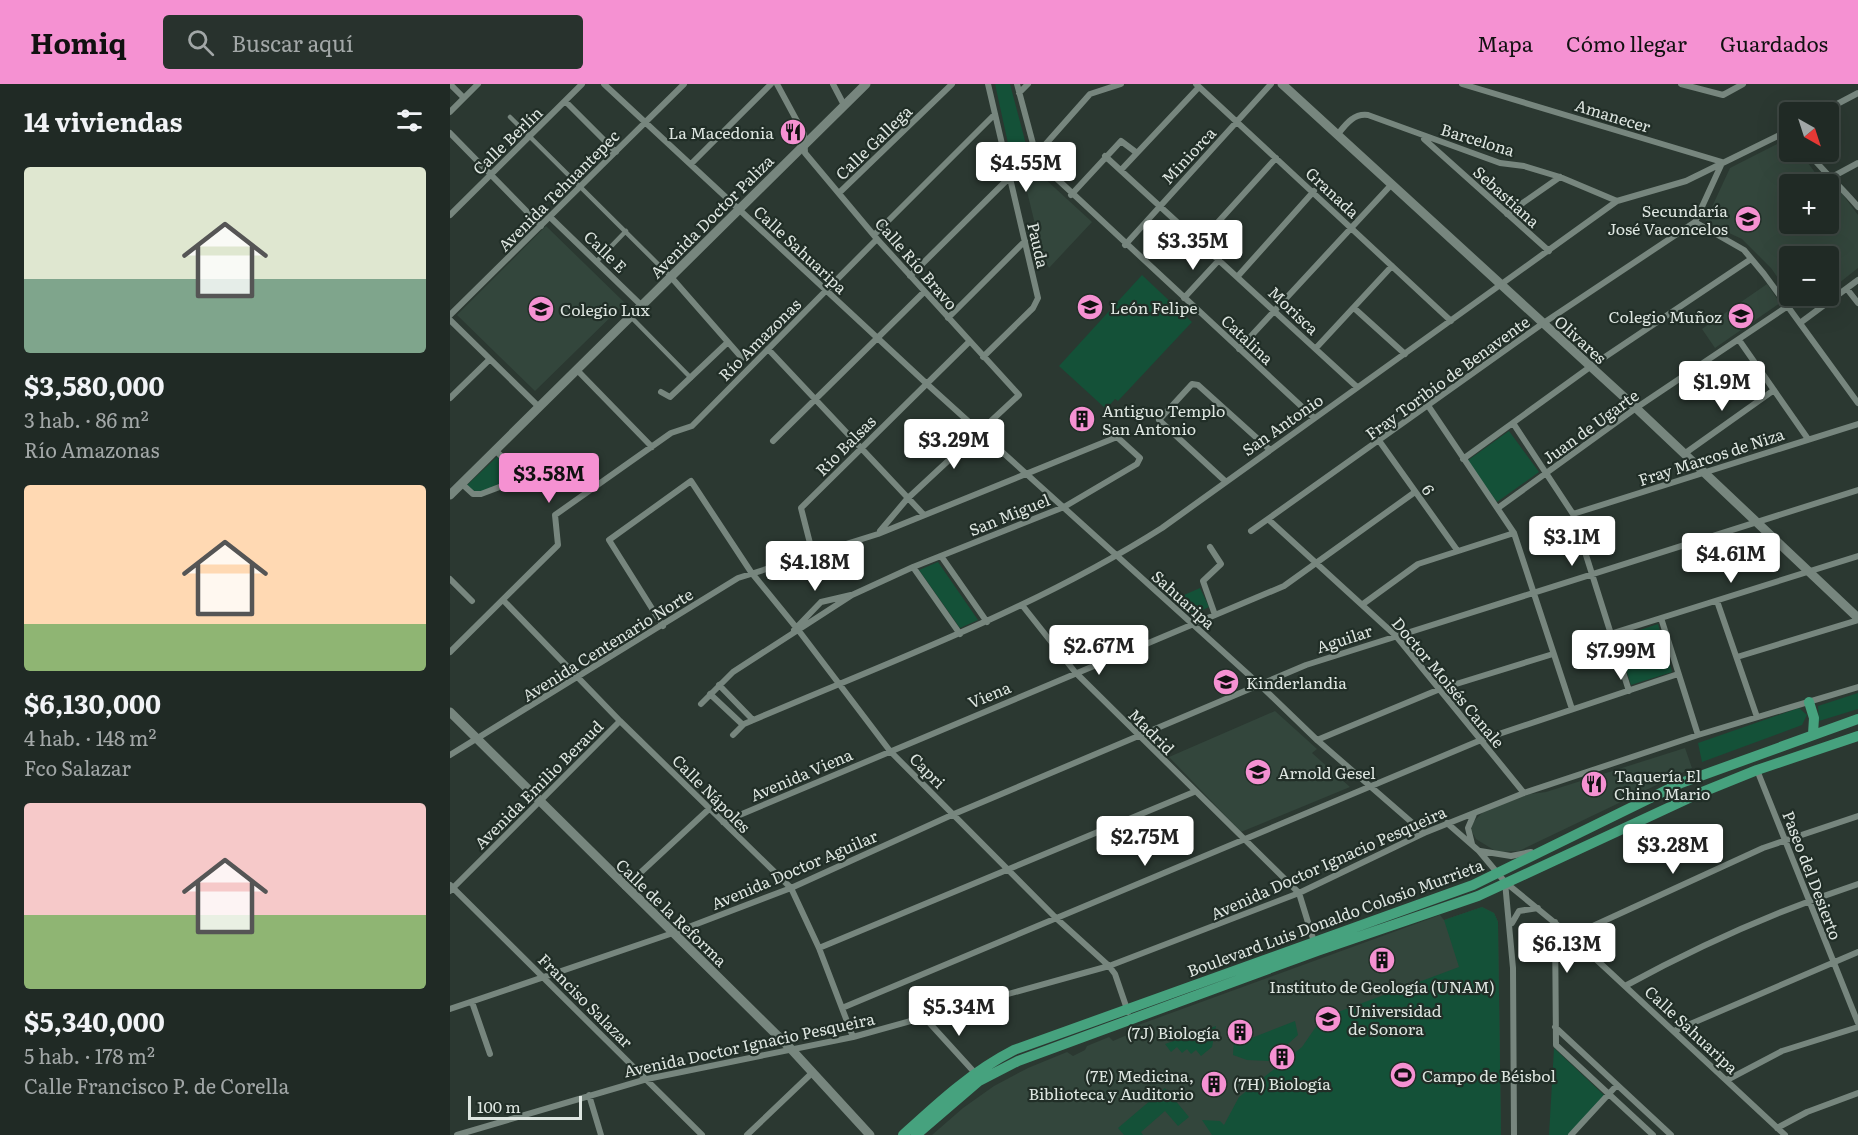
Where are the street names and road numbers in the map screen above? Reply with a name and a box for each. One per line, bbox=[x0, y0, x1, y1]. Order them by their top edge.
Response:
street label: Amanecer bbox=[1572, 92, 1654, 138]
street label: Calle Gallega bbox=[829, 99, 917, 185]
street label: Calle Berlín bbox=[467, 100, 548, 180]
street label: Barcelona bbox=[1438, 116, 1518, 162]
street label: Miniorca bbox=[1155, 121, 1221, 189]
street label: Avenida Tehuantepec bbox=[492, 124, 624, 256]
street label: Avenida Doctor Paliza bbox=[644, 148, 779, 283]
street label: Sebastiana bbox=[1468, 160, 1546, 233]
street label: Granada bbox=[1301, 161, 1365, 223]
street label: Calle Sahuaripa bbox=[749, 199, 853, 299]
street label: Calle Río Bravo bbox=[870, 211, 964, 315]
street label: Pauda bbox=[1022, 220, 1056, 271]
street label: Calle E bbox=[579, 224, 633, 278]
street label: Morisca bbox=[1263, 280, 1325, 340]
street label: Río Amazonas bbox=[712, 292, 806, 386]
street label: Catalina bbox=[1216, 308, 1280, 370]
street label: Fray Toribio de Benavente bbox=[1360, 309, 1534, 445]
street label: Olivares bbox=[1550, 309, 1612, 369]
street label: Juan de Ugarte bbox=[1537, 383, 1643, 469]
street label: San Antonio bbox=[1237, 387, 1327, 461]
street label: Rio Balsas bbox=[809, 409, 881, 481]
street label: Fray Marcos de Niza bbox=[1635, 421, 1787, 491]
street label: 6 bbox=[1417, 478, 1441, 500]
street label: San Miguel bbox=[965, 487, 1053, 541]
street label: Sahuaripa bbox=[1147, 564, 1221, 634]
street label: Avenida Centenario Norte bbox=[517, 581, 697, 707]
street label: Doctor Moisés Canale bbox=[1387, 611, 1511, 753]
street label: Aguilar bbox=[1313, 618, 1375, 658]
street label: Viena bbox=[964, 674, 1014, 714]
street label: Madrid bbox=[1123, 702, 1181, 760]
street label: Avenida Emilio Beraud bbox=[468, 714, 608, 854]
street label: Avenida Viena bbox=[746, 741, 856, 806]
street label: Capri bbox=[905, 747, 951, 793]
street label: Calle Nápoles bbox=[667, 748, 757, 838]
street label: Avenida Doctor Ignacio Pesqueira bbox=[1206, 799, 1450, 925]
street label: Paseo del Desierto bbox=[1777, 807, 1849, 943]
street label: Avenida Doctor Aguilar bbox=[707, 823, 881, 915]
street label: Boulevard Luis Donaldo Colosio Murrieta bbox=[1183, 852, 1487, 982]
street label: Calle de la Reforma bbox=[611, 853, 733, 972]
street label: Franciso Salazar bbox=[533, 947, 639, 1053]
street label: Calle Sahuaripa bbox=[1640, 979, 1744, 1079]
street label: Avenida Doctor Ignacio Pesqueira bbox=[621, 1006, 877, 1082]

